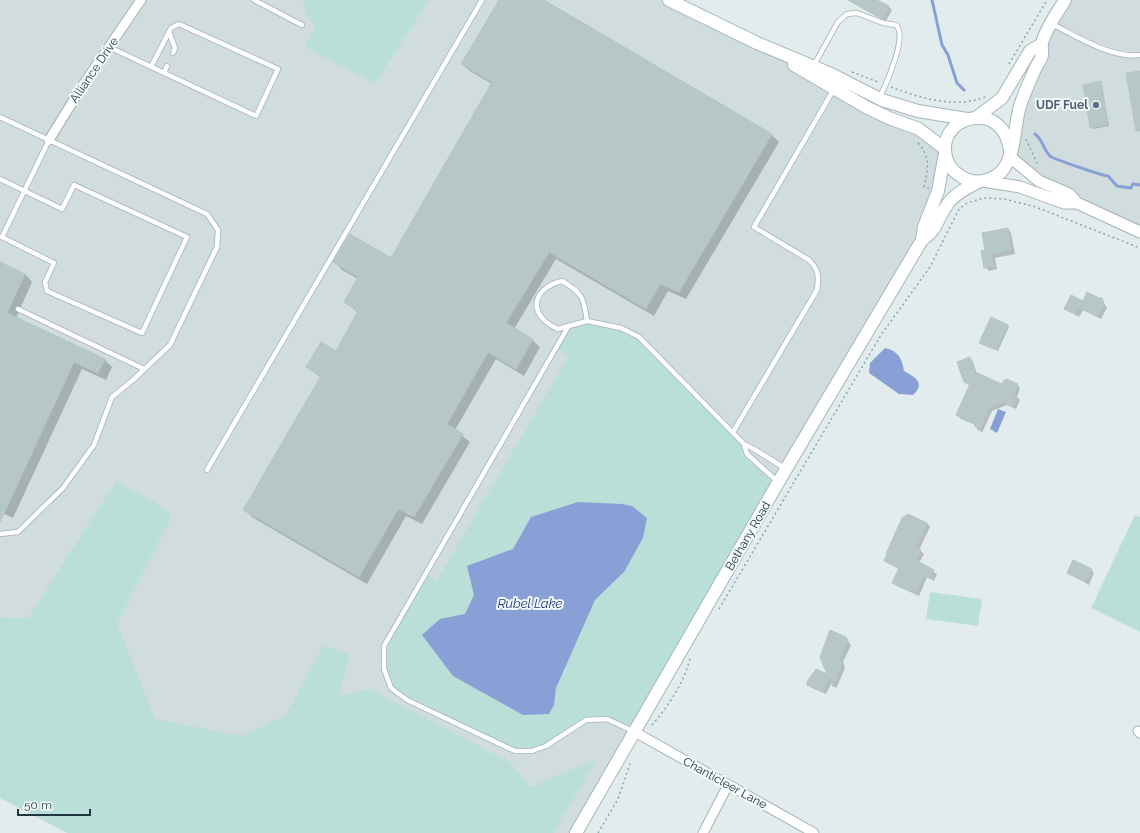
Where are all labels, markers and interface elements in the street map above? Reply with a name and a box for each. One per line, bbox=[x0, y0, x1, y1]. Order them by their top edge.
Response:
street label: Alliance Drive bbox=[67, 35, 121, 105]
place label: UDF Fuel bbox=[1036, 98, 1088, 112]
marker: UDF Fuel bbox=[1091, 100, 1101, 110]
street label: Bethany Road bbox=[723, 499, 773, 573]
water label: Rubel Lake bbox=[498, 596, 563, 611]
street label: Chanticleer Lane bbox=[681, 754, 769, 812]
scale bar bbox=[18, 791, 90, 817]
text: 50 m bbox=[24, 798, 52, 812]

